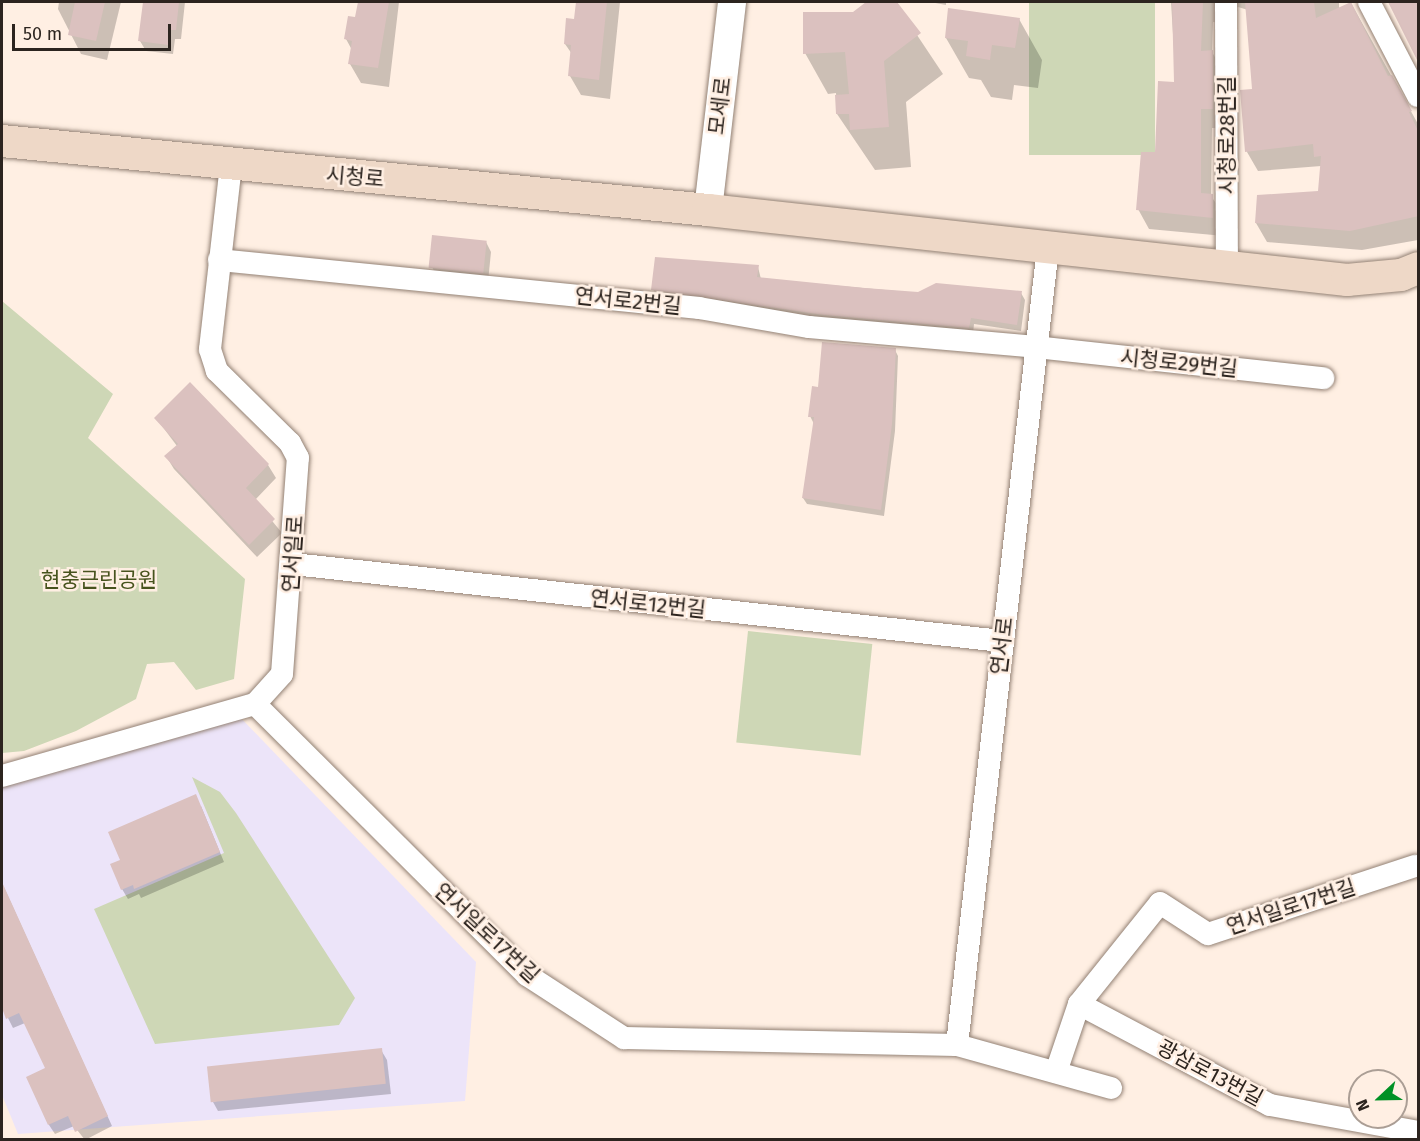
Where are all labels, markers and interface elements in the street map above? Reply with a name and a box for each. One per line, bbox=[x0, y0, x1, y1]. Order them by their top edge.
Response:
scale bar bbox=[15, 12, 174, 50]
text: 50 m bbox=[23, 23, 62, 45]
street label: 모세로 bbox=[704, 76, 736, 136]
street label: 시청로28번길 bbox=[1214, 76, 1240, 194]
street label: 시청로 bbox=[325, 162, 385, 192]
street label: 연서로2번길 bbox=[573, 283, 683, 319]
street label: 시청로29번길 bbox=[1119, 344, 1239, 382]
street label: 연서일로 bbox=[278, 515, 308, 593]
park label: 현충근린공원 bbox=[41, 567, 157, 593]
street label: 연서로12번길 bbox=[589, 585, 707, 623]
street label: 연서로 bbox=[986, 616, 1018, 676]
street label: 연서일로17번길 bbox=[1223, 874, 1359, 940]
street label: 연서일로17번길 bbox=[429, 878, 545, 988]
street label: 광삼로13번길 bbox=[1153, 1035, 1267, 1111]
north arrow bbox=[1348, 1069, 1408, 1129]
text: N bbox=[1352, 1097, 1373, 1114]

